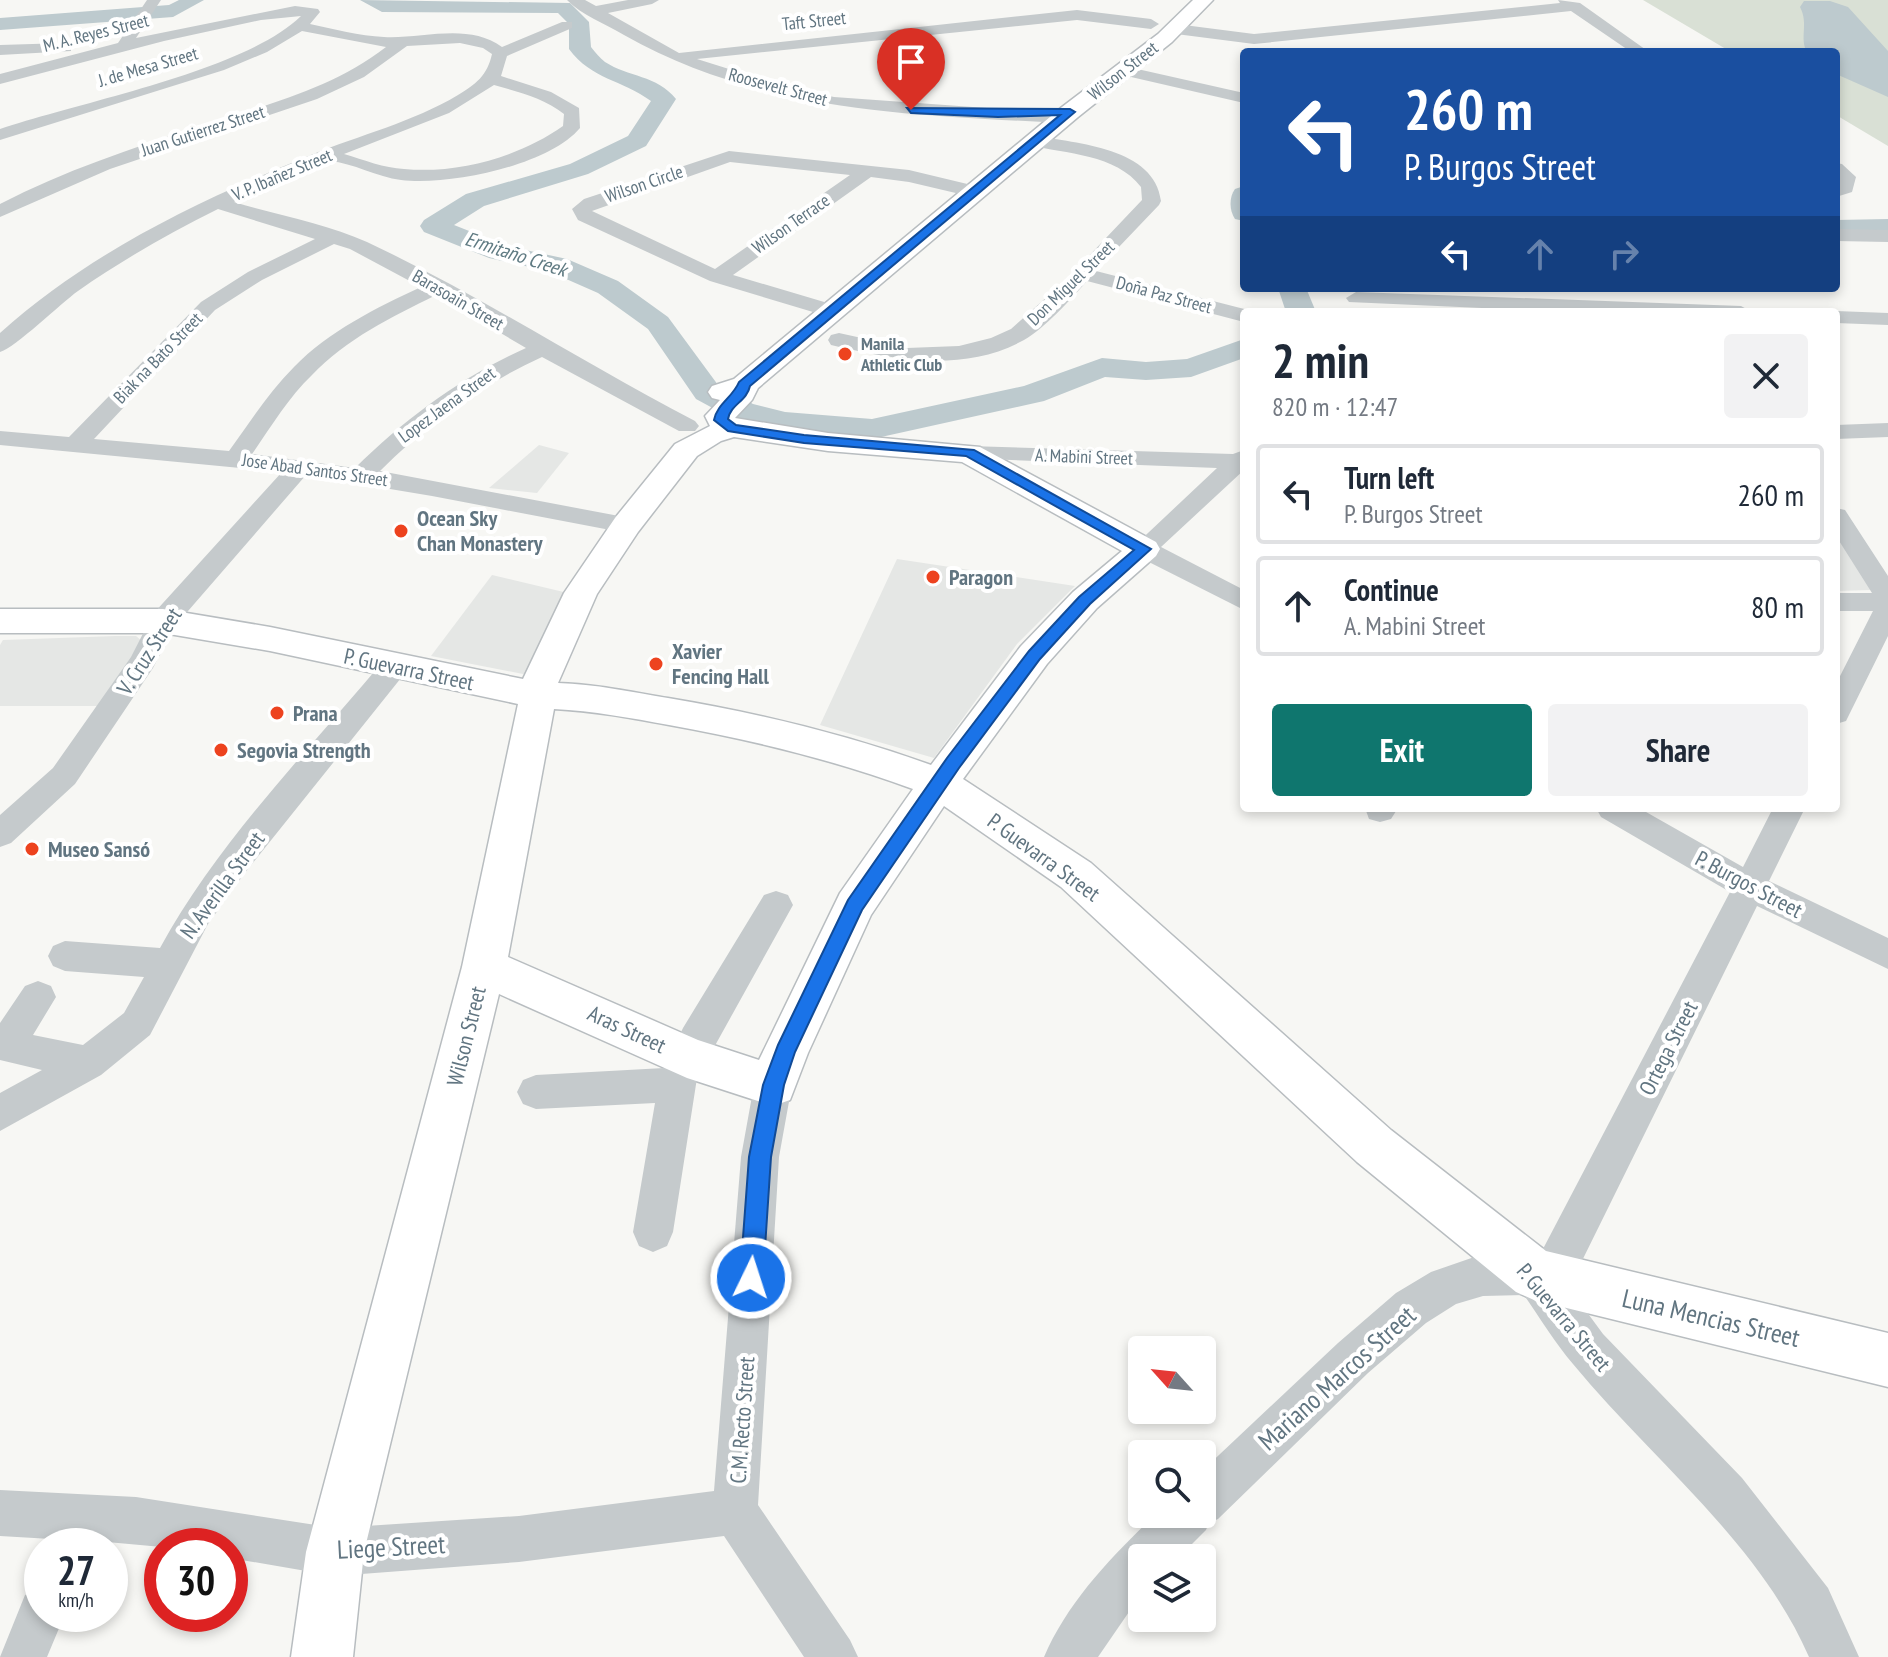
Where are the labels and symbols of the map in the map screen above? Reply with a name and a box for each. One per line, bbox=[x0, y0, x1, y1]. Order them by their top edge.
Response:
street label: Taft Street bbox=[781, 6, 847, 35]
street label: M. A. Reyes Street bbox=[41, 8, 151, 57]
pin bbox=[877, 28, 945, 110]
street label: Wilson Street bbox=[1083, 36, 1163, 105]
street label: J. de Mesa Street bbox=[94, 41, 200, 92]
street label: Roosevelt Street bbox=[726, 62, 830, 111]
street label: Juan Gutierrez Street bbox=[137, 100, 267, 162]
street label: V. P. Ibañez Street bbox=[227, 143, 335, 206]
street label: Wilson Circle bbox=[602, 159, 686, 208]
street label: Wilson Terrace bbox=[747, 188, 834, 259]
water label: Ermitaño Creek bbox=[462, 225, 572, 283]
street label: Don Miguel Street bbox=[1022, 235, 1119, 330]
street label: Barasoain Street bbox=[408, 264, 508, 335]
street label: Doña Paz Street bbox=[1114, 271, 1215, 318]
street label: Biak na Bato Street bbox=[108, 307, 207, 408]
place label: Manila Athletic Club bbox=[860, 332, 942, 376]
marker: Manila Athletic Club bbox=[836, 345, 854, 363]
street label: Lopez Jaena Street bbox=[394, 362, 500, 448]
street label: A. Mabini Street bbox=[1035, 443, 1133, 470]
street label: Jose Abad Santos Street bbox=[240, 448, 389, 491]
place label: Ocean Sky Chan Monastery bbox=[417, 504, 544, 557]
marker: Ocean Sky Chan Monastery bbox=[392, 522, 410, 540]
place label: Paragon bbox=[949, 563, 1013, 591]
marker: Paragon bbox=[924, 568, 942, 586]
street label: V. Cruz Street bbox=[110, 602, 188, 701]
place label: Xavier Fencing Hall bbox=[672, 637, 769, 690]
street label: P. Guevarra Street bbox=[341, 642, 477, 696]
marker: Xavier Fencing Hall bbox=[647, 655, 665, 673]
place label: Prana bbox=[293, 699, 337, 727]
marker: Prana bbox=[268, 704, 286, 722]
place label: Segovia Strength bbox=[237, 736, 371, 764]
marker: Segovia Strength bbox=[212, 741, 230, 759]
street label: P. Guevarra Street bbox=[982, 807, 1106, 907]
street label: N. Averilla Street bbox=[174, 826, 270, 944]
place label: Museo Sansó bbox=[48, 835, 150, 863]
marker: Museo Sansó bbox=[23, 840, 41, 858]
street label: P. Burgos Street bbox=[1691, 844, 1807, 924]
street label: Wilson Street bbox=[440, 983, 492, 1089]
street label: Ortega Street bbox=[1632, 996, 1704, 1100]
street label: Aras Street bbox=[584, 999, 670, 1059]
position arrow bbox=[709, 1236, 793, 1320]
street label: P. Guevarra Street bbox=[1511, 1257, 1617, 1377]
street label: Luna Mencias Street bbox=[1619, 1281, 1803, 1354]
street label: Mariano Marcos Street bbox=[1251, 1298, 1422, 1457]
north arrow bbox=[1128, 1336, 1216, 1424]
street label: C.M. Recto Street bbox=[724, 1356, 760, 1484]
street label: Liege Street bbox=[336, 1527, 446, 1566]
speed limit sign: 30 bbox=[144, 1528, 248, 1632]

